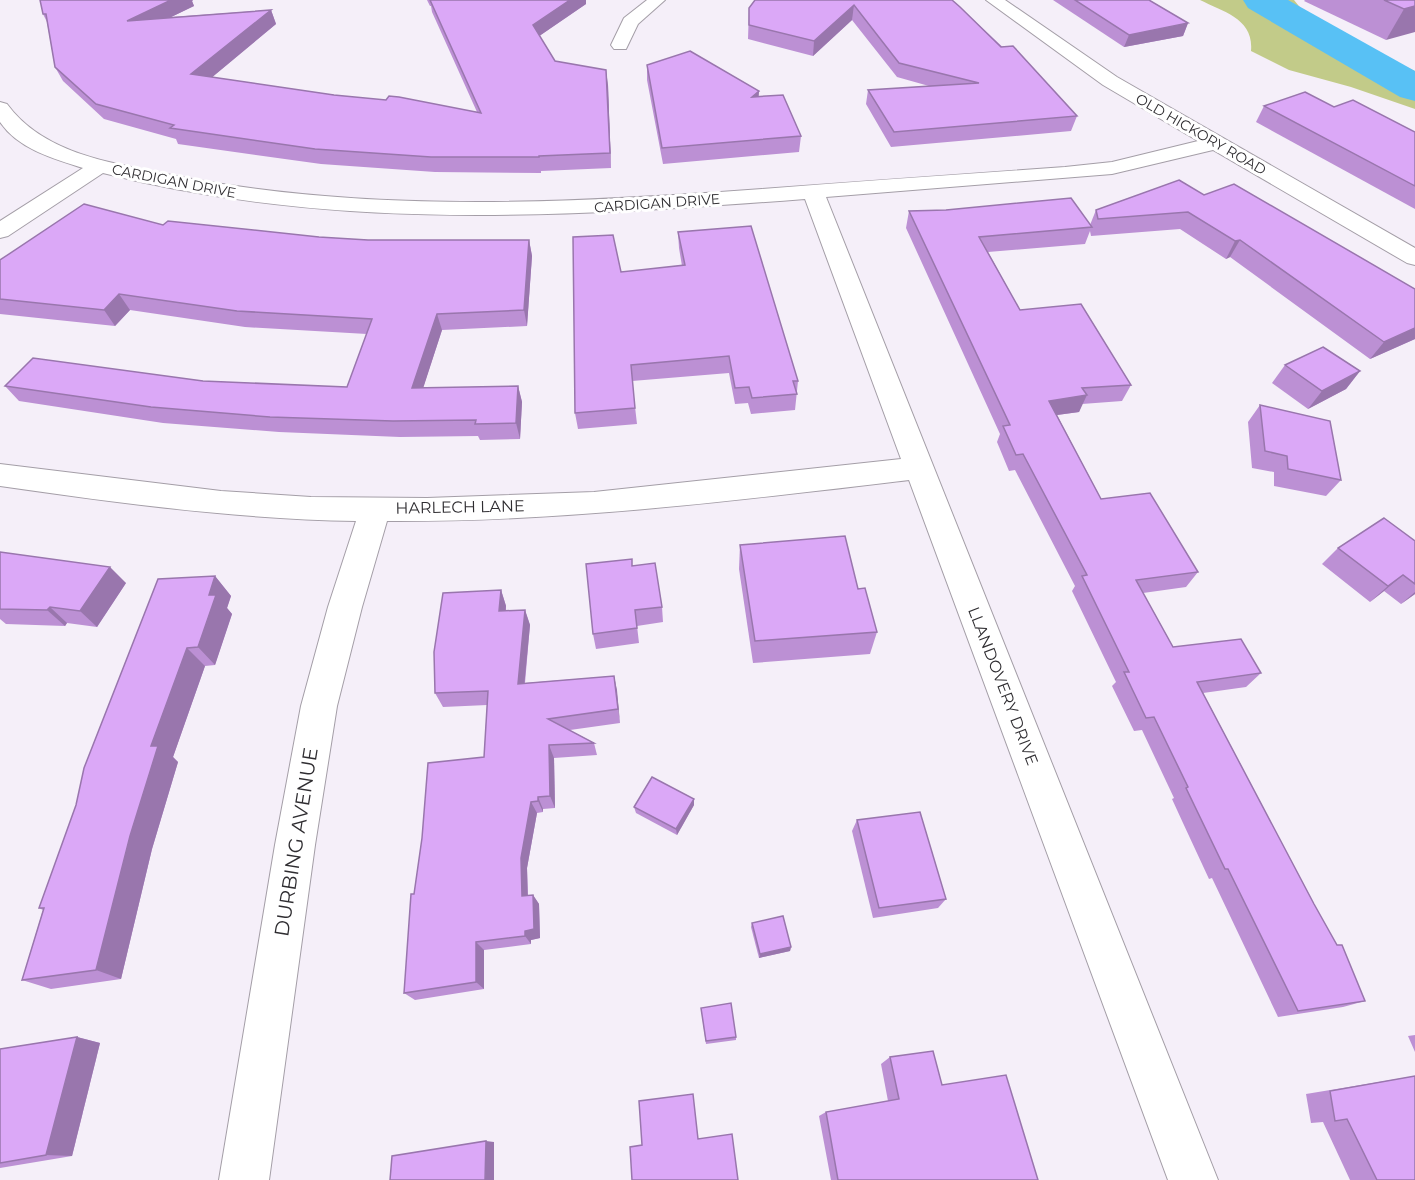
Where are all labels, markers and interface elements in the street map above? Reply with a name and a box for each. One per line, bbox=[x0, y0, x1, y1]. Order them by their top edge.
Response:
street label: OLD HICKORY ROAD bbox=[1133, 89, 1269, 179]
street label: CARDIGAN DRIVE bbox=[110, 160, 238, 202]
street label: CARDIGAN DRIVE bbox=[593, 190, 721, 216]
street label: HARLECH LANE bbox=[395, 496, 525, 518]
street label: LLANDOVERY DRIVE bbox=[964, 604, 1042, 768]
street label: DURBING AVENUE bbox=[269, 746, 323, 938]

